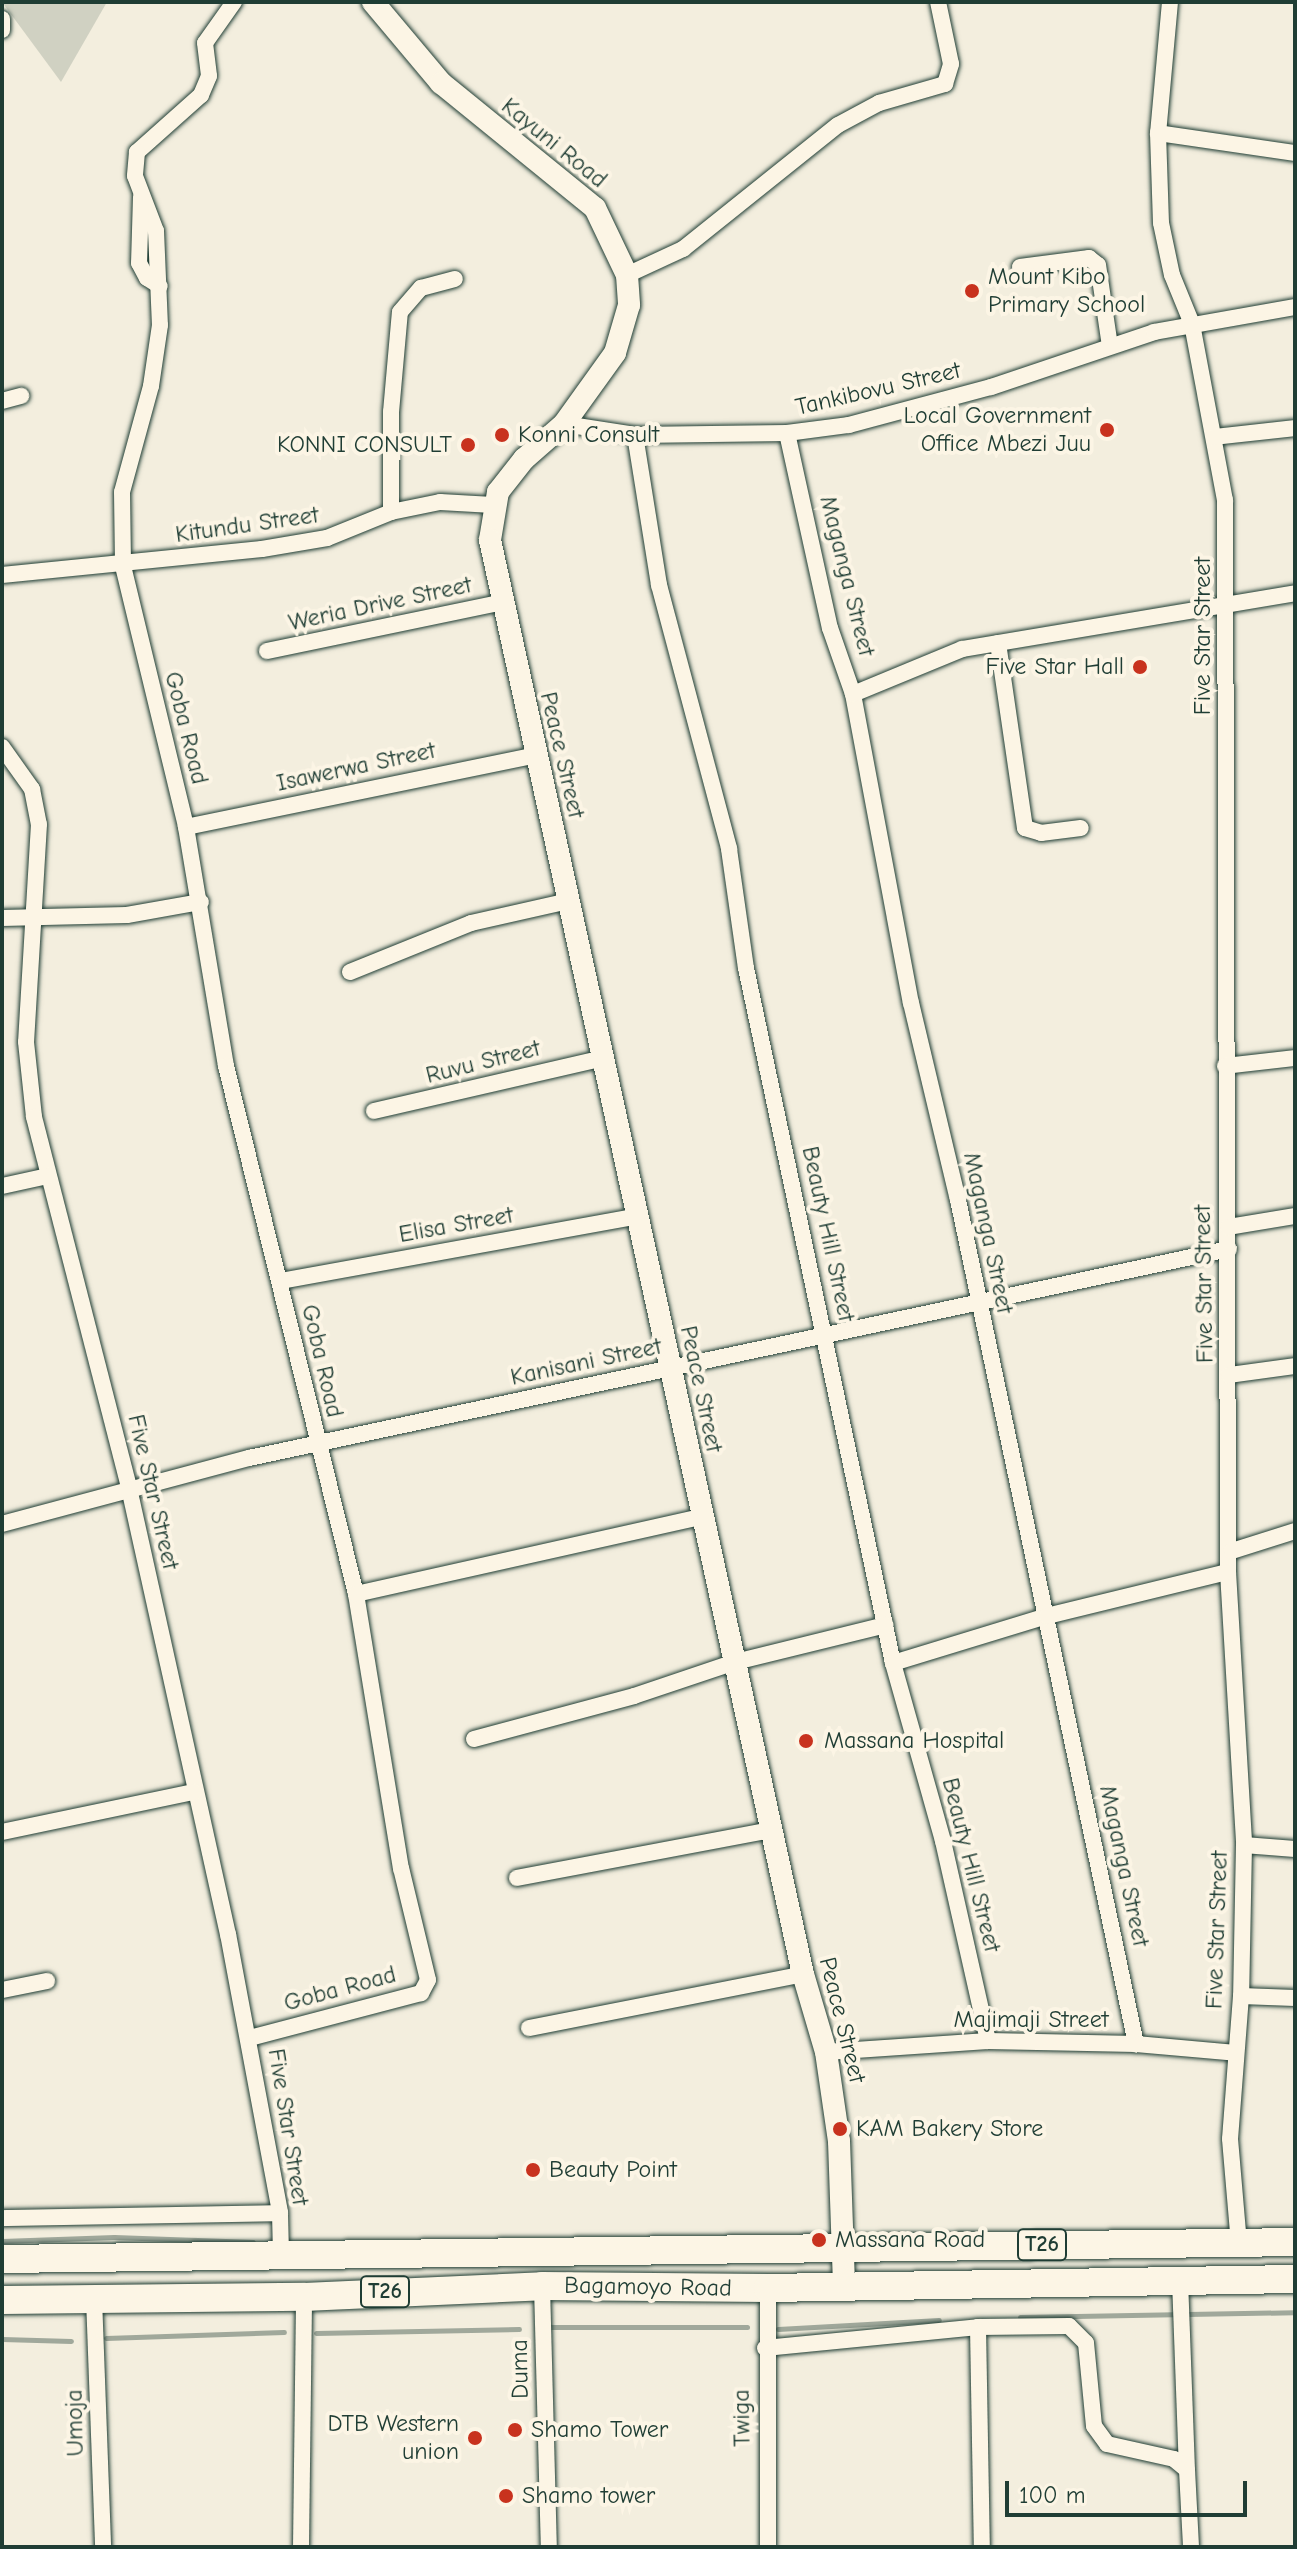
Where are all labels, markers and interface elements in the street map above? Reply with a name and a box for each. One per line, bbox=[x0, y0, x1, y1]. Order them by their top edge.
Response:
street label: Kayuni Road bbox=[495, 92, 613, 194]
place label: Mount Kibo Primary School bbox=[988, 263, 1145, 319]
marker: Mount Kibo Primary School bbox=[963, 282, 981, 300]
street label: Tankibovu Street bbox=[793, 356, 963, 422]
place label: Local Government Office Mbezi Juu bbox=[903, 402, 1091, 458]
place label: Konni Consult bbox=[518, 421, 659, 449]
marker: Local Government Office Mbezi Juu bbox=[1098, 421, 1116, 439]
marker: Konni Consult bbox=[493, 426, 511, 444]
place label: KONNI CONSULT bbox=[277, 431, 452, 459]
marker: KONNI CONSULT bbox=[459, 436, 477, 454]
street label: Maganga Street bbox=[813, 493, 881, 659]
street label: Kitundu Street bbox=[174, 501, 320, 549]
street label: Five Star Street bbox=[1189, 557, 1217, 715]
street label: Weria Drive Street bbox=[286, 571, 474, 637]
place label: Five Star Hall bbox=[986, 653, 1124, 681]
marker: Five Star Hall bbox=[1131, 658, 1149, 676]
street label: Goba Road bbox=[158, 669, 214, 787]
street label: Peace Street bbox=[534, 689, 590, 821]
street label: Isawerwa Street bbox=[274, 736, 438, 798]
street label: Ruvu Street bbox=[423, 1034, 543, 1090]
street label: Beauty Hill Street bbox=[795, 1144, 861, 1324]
street label: Maganga Street bbox=[957, 1150, 1019, 1316]
street label: Elisa Street bbox=[397, 1201, 515, 1249]
street label: Five Star Street bbox=[1188, 1205, 1220, 1363]
street label: Goba Road bbox=[295, 1302, 349, 1420]
street label: Peace Street bbox=[674, 1323, 728, 1455]
street label: Kanisani Street bbox=[508, 1332, 664, 1392]
street label: Five Star Street bbox=[121, 1412, 185, 1572]
place label: Massana Hospital bbox=[824, 1727, 1004, 1755]
marker: Massana Hospital bbox=[795, 1730, 817, 1752]
street label: Beauty Hill Street bbox=[935, 1775, 1007, 1955]
street label: Maganga Street bbox=[1093, 1783, 1155, 1949]
street label: Five Star Street bbox=[1200, 1850, 1234, 2010]
street label: Peace Street bbox=[812, 1954, 872, 2086]
street label: Goba Road bbox=[281, 1960, 399, 2018]
street label: Majimaji Street bbox=[953, 2006, 1109, 2034]
street label: Five Star Street bbox=[261, 2047, 315, 2207]
place label: KAM Bakery Store bbox=[856, 2115, 1043, 2143]
marker: KAM Bakery Store bbox=[831, 2120, 849, 2138]
place label: Beauty Point bbox=[549, 2156, 677, 2184]
marker: Beauty Point bbox=[524, 2161, 542, 2179]
place label: Massana Road bbox=[835, 2226, 985, 2254]
road number: T26 bbox=[1016, 2227, 1068, 2263]
marker: Massana Road bbox=[810, 2231, 828, 2249]
street label: Bagamoyo Road bbox=[564, 2271, 732, 2303]
road number: T26 bbox=[359, 2274, 411, 2310]
street label: Duma bbox=[505, 2339, 535, 2399]
street label: Umoja bbox=[60, 2389, 90, 2457]
street label: Twiga bbox=[727, 2389, 757, 2447]
place label: DTB Western union bbox=[327, 2410, 459, 2466]
place label: Shamo Tower bbox=[531, 2416, 668, 2444]
marker: Shamo Tower bbox=[506, 2421, 524, 2439]
marker: DTB Western union bbox=[466, 2429, 484, 2447]
scale bar bbox=[1009, 2465, 1251, 2515]
text: 100 m bbox=[1019, 2481, 1086, 2509]
place label: Shamo tower bbox=[522, 2482, 655, 2510]
marker: Shamo tower bbox=[497, 2487, 515, 2505]

